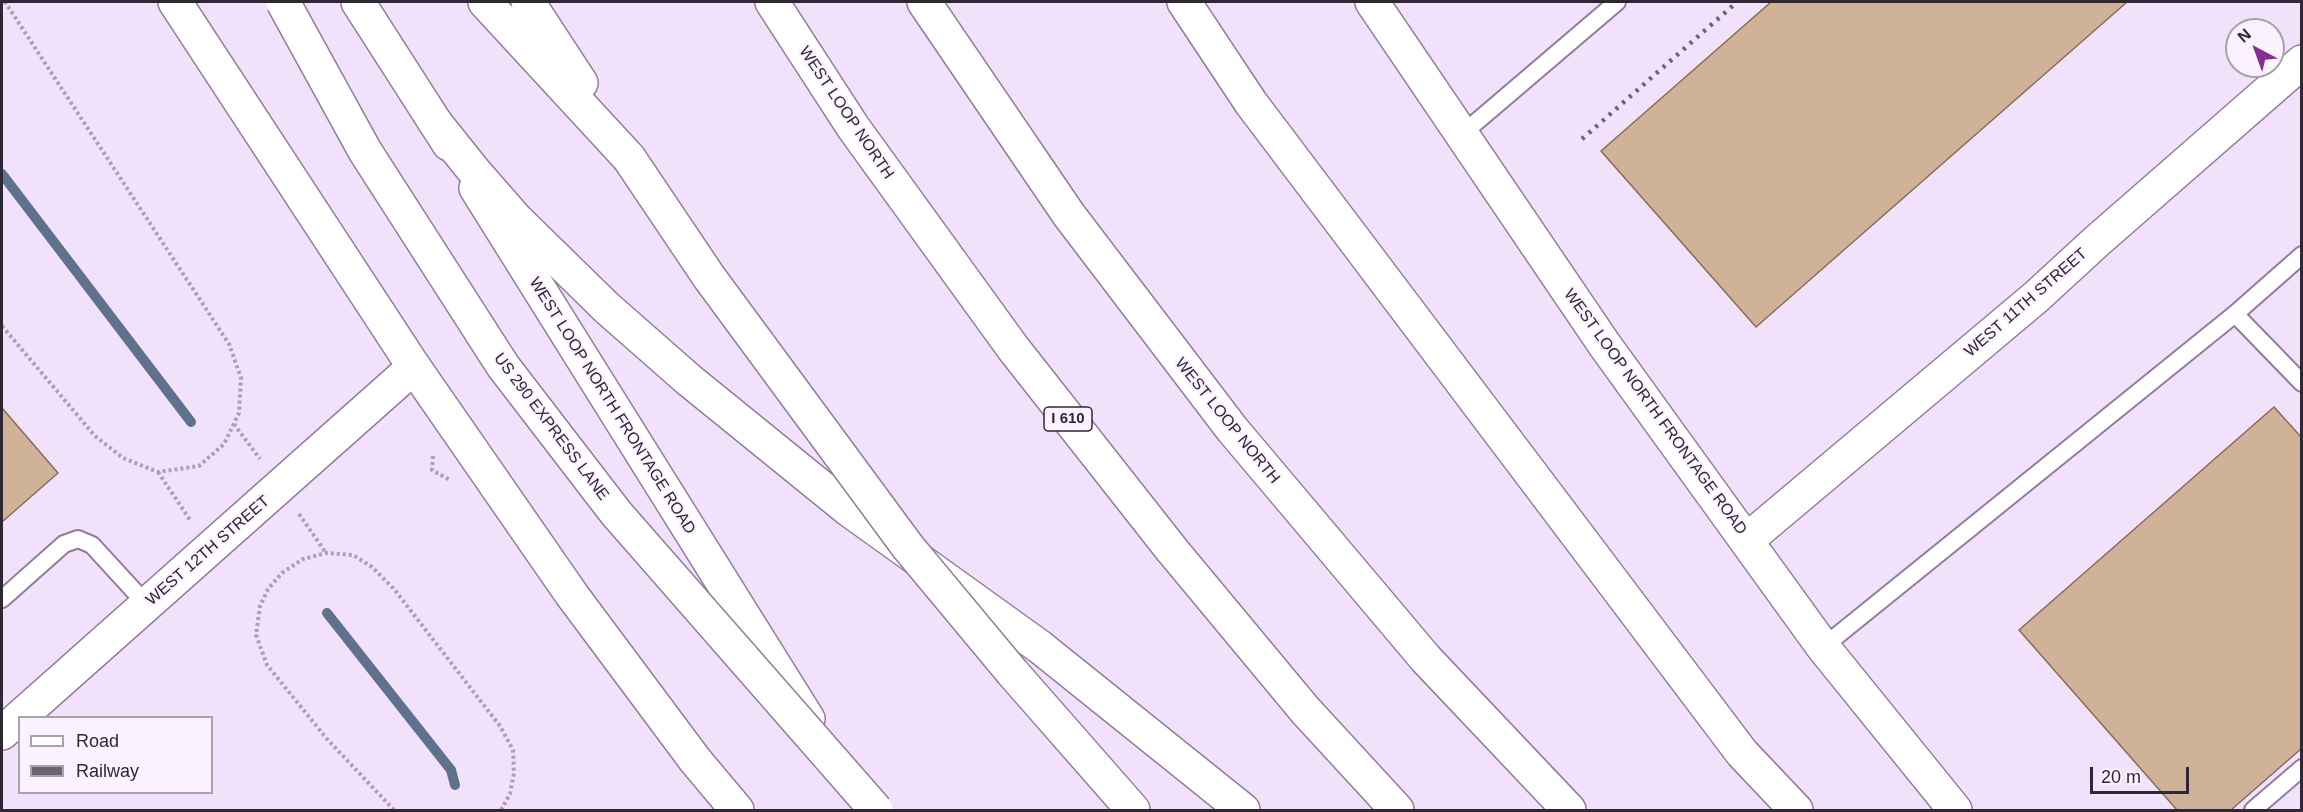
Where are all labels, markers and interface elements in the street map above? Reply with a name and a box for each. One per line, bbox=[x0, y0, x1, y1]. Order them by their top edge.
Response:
north arrow bbox=[2225, 18, 2285, 78]
text: N bbox=[2234, 25, 2254, 46]
street label: WEST LOOP NORTH bbox=[794, 43, 898, 183]
street label: WEST 11TH STREET bbox=[1961, 245, 2091, 361]
street label: WEST LOOP NORTH FRONTAGE ROAD bbox=[525, 274, 699, 538]
street label: WEST LOOP NORTH FRONTAGE ROAD bbox=[1559, 285, 1751, 539]
street label: US 290 EXPRESS LANE bbox=[489, 349, 613, 505]
street label: WEST LOOP NORTH bbox=[1170, 354, 1284, 488]
road number: I 610 bbox=[1044, 407, 1092, 431]
street label: WEST 12TH STREET bbox=[142, 492, 274, 610]
legend bbox=[18, 716, 213, 794]
text: Road bbox=[76, 731, 119, 751]
scale bar bbox=[2093, 755, 2192, 793]
text: Railway bbox=[76, 761, 139, 781]
text: 20 m bbox=[2101, 767, 2141, 787]

